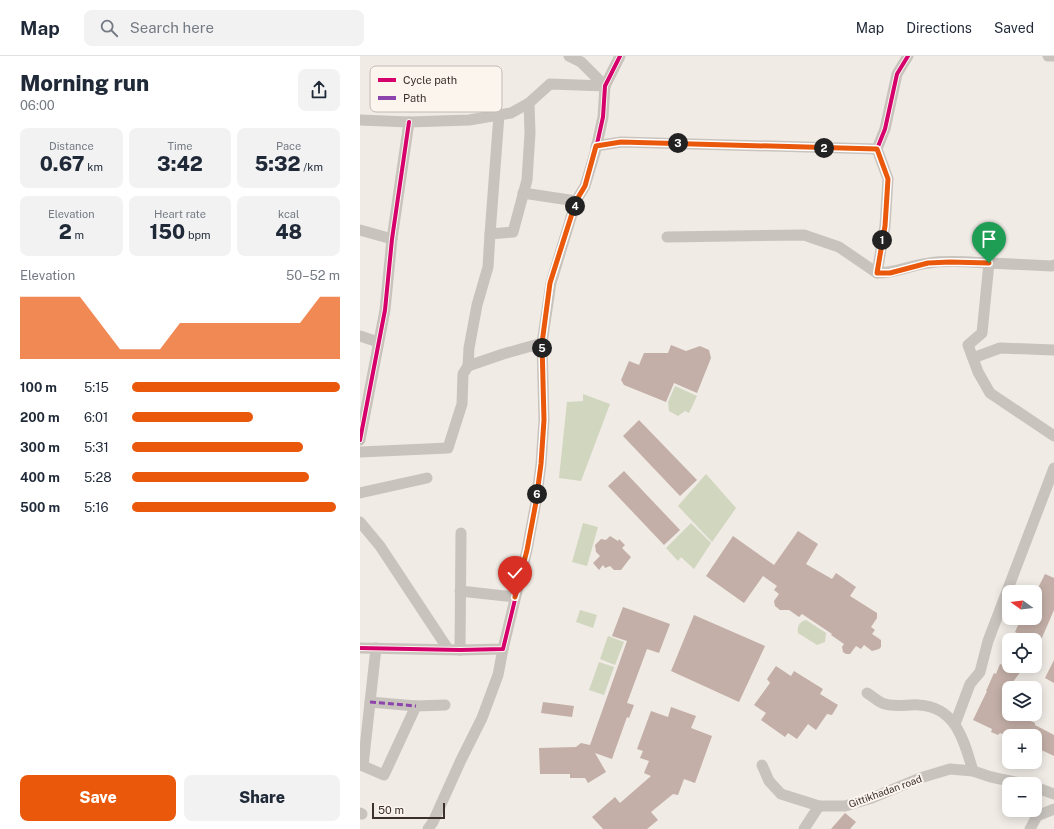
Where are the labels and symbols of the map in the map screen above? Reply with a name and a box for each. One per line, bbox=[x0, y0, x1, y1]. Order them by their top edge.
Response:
legend bbox=[370, 66, 502, 112]
text: Cycle path bbox=[403, 74, 457, 86]
text: Path bbox=[403, 92, 426, 104]
pin: 3 bbox=[668, 133, 688, 153]
pin: 2 bbox=[814, 138, 834, 158]
pin: 4 bbox=[565, 196, 585, 216]
pin bbox=[972, 222, 1006, 263]
pin: 1 bbox=[872, 230, 892, 250]
pin: 5 bbox=[532, 338, 552, 358]
pin: 6 bbox=[527, 484, 547, 504]
pin bbox=[498, 556, 532, 597]
north arrow bbox=[1002, 585, 1042, 625]
street label: Gittikhadan road bbox=[847, 772, 923, 810]
scale bar bbox=[372, 801, 445, 820]

